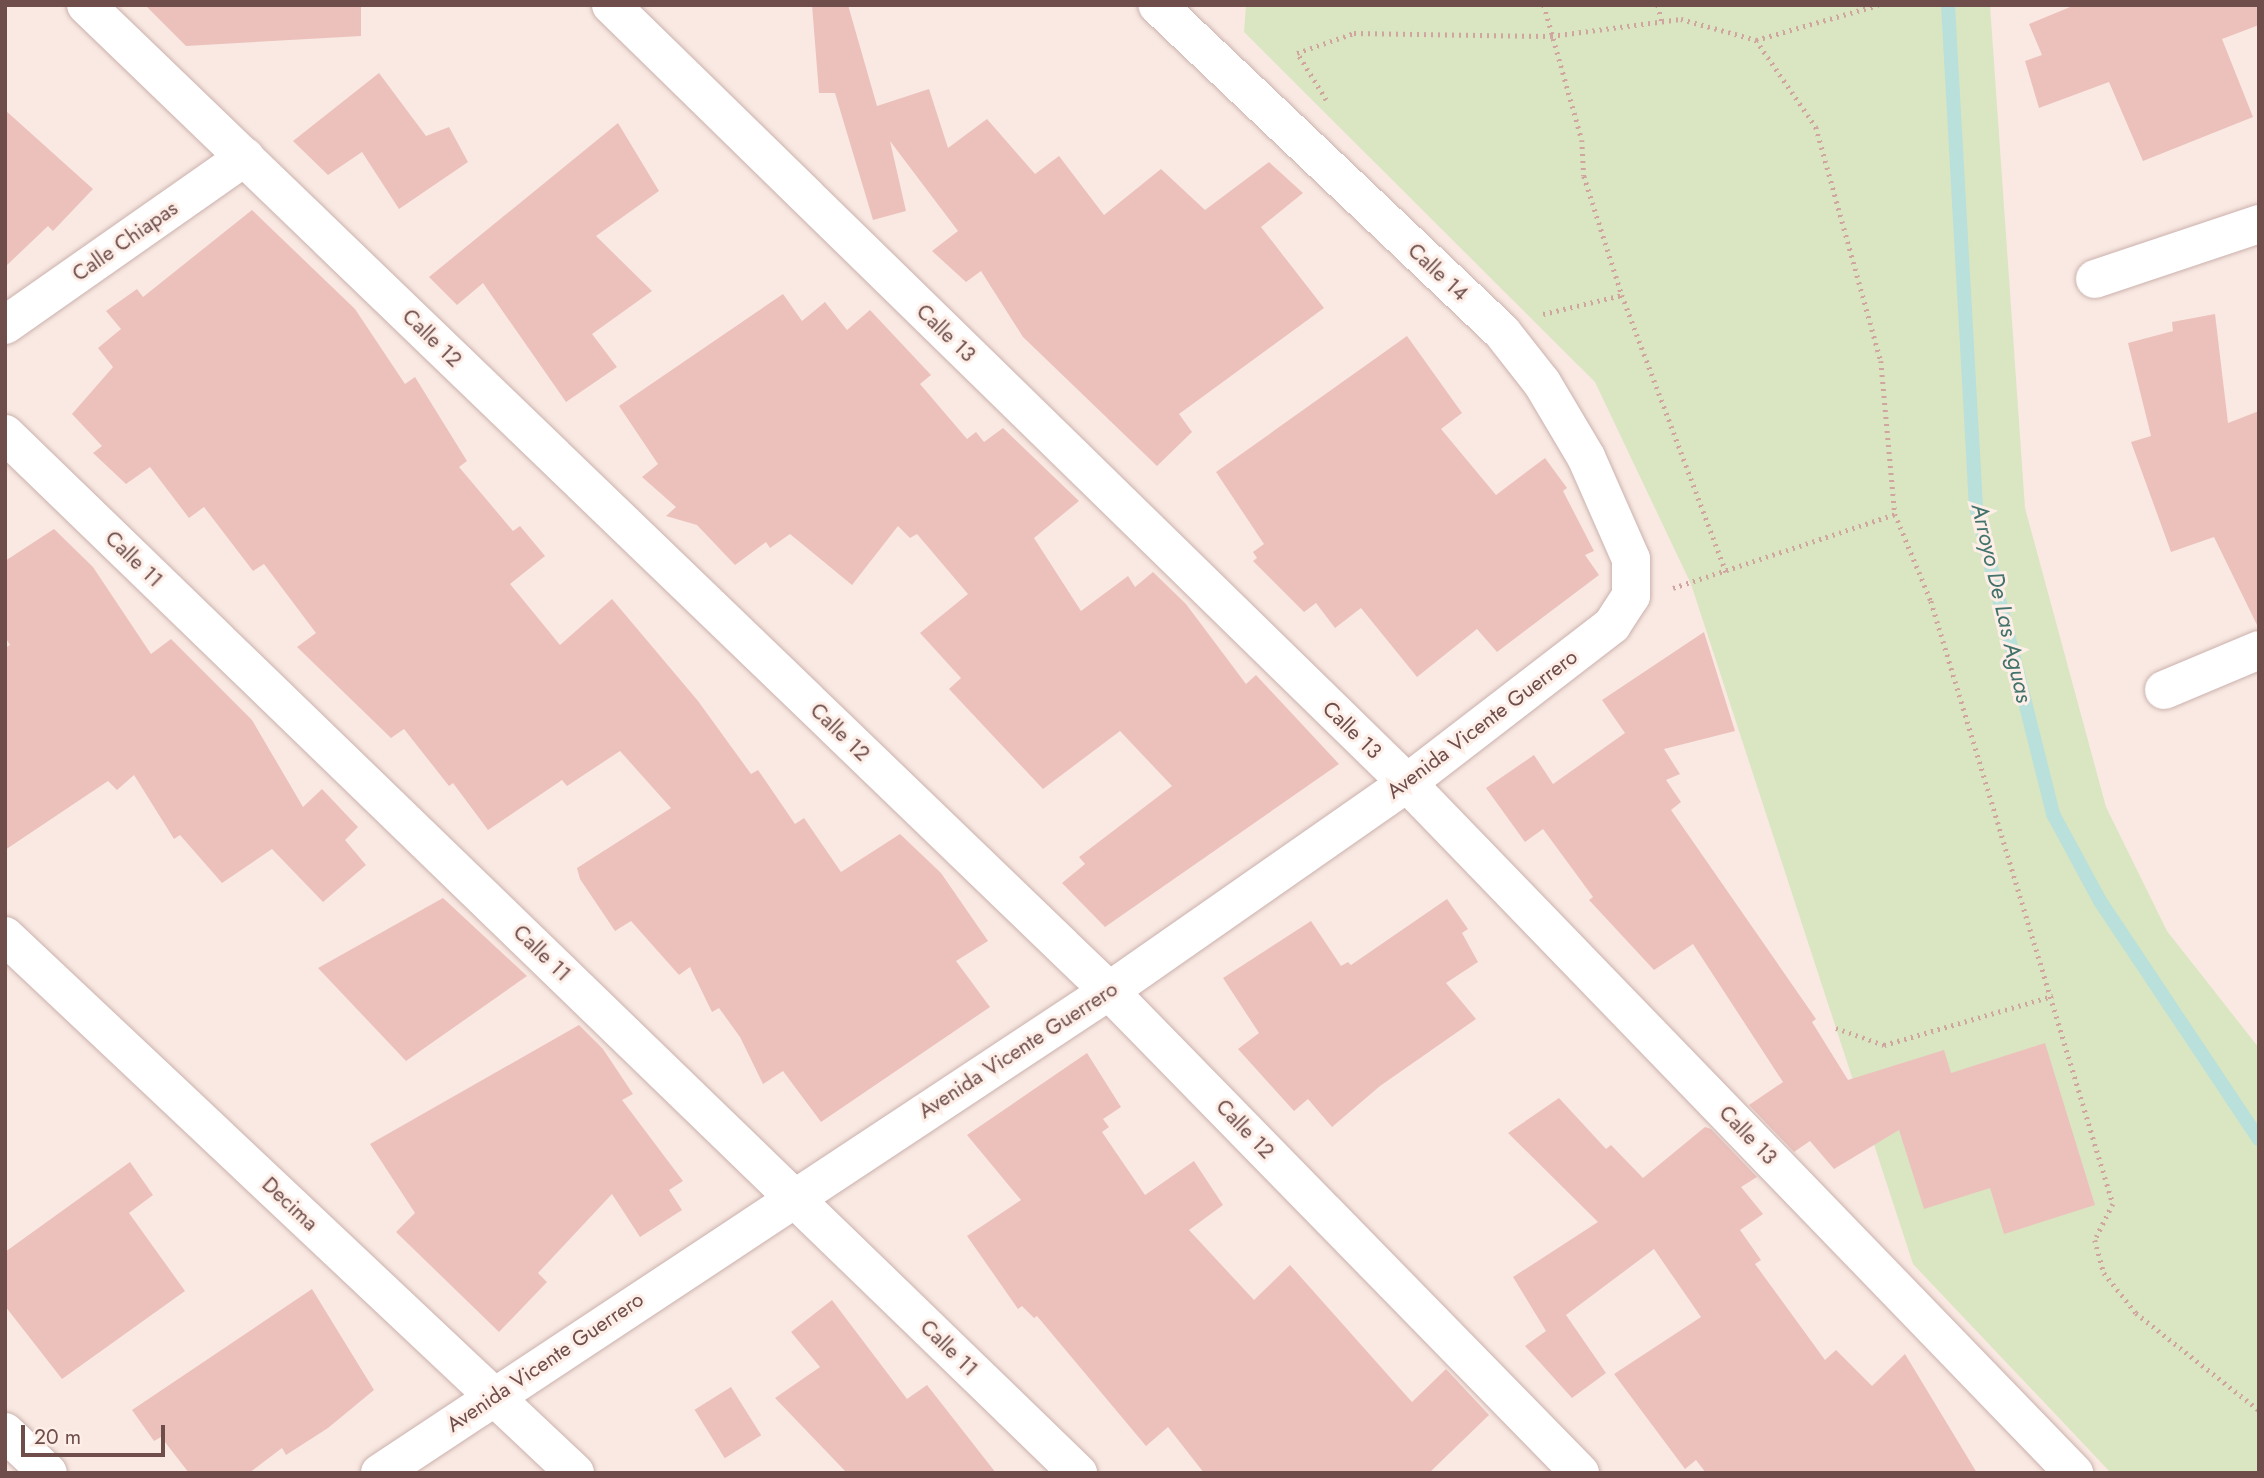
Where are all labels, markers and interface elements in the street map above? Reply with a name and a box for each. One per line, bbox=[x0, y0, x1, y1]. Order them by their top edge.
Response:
street label: Calle Chiapas bbox=[67, 195, 183, 287]
street label: Calle 14 bbox=[1403, 238, 1473, 306]
street label: Calle 13 bbox=[911, 299, 981, 367]
street label: Calle 12 bbox=[397, 304, 467, 372]
water label: Arroyo De Las Aguas bbox=[1966, 501, 2038, 705]
street label: Calle 11 bbox=[100, 526, 168, 592]
street label: Avenida Vicente Guerrero bbox=[1382, 644, 1582, 804]
street label: Calle 13 bbox=[1317, 696, 1387, 764]
street label: Calle 12 bbox=[805, 698, 875, 766]
street label: Calle 11 bbox=[508, 920, 576, 986]
street label: Avenida Vicente Guerrero bbox=[914, 976, 1122, 1124]
street label: Calle 12 bbox=[1211, 1094, 1279, 1164]
street label: Calle 13 bbox=[1714, 1100, 1782, 1170]
street label: Decima bbox=[257, 1172, 323, 1236]
street label: Avenida Vicente Guerrero bbox=[442, 1287, 648, 1437]
street label: Calle 11 bbox=[915, 1315, 983, 1381]
scale bar bbox=[24, 1412, 168, 1456]
text: 20 m bbox=[34, 1422, 81, 1452]

